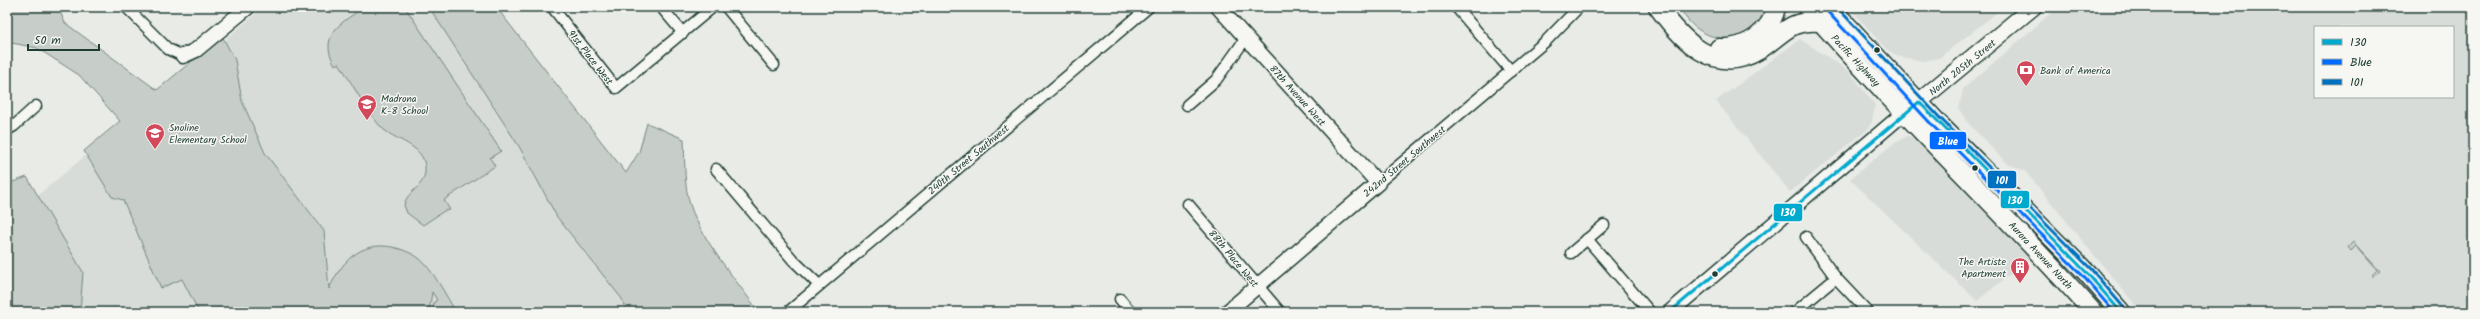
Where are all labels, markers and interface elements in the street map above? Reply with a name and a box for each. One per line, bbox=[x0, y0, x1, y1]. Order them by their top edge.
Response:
scale bar bbox=[28, 26, 99, 52]
legend bbox=[2314, 26, 2454, 98]
street label: 91st Place West bbox=[564, 27, 617, 89]
text: 50 m bbox=[34, 31, 61, 50]
street label: Pacific Highway bbox=[1827, 31, 1884, 90]
text: 130 bbox=[2350, 33, 2367, 52]
street label: North 205th Street bbox=[1925, 35, 2000, 100]
unlabelled marker bbox=[1872, 45, 1882, 55]
text: Blue bbox=[2350, 53, 2372, 72]
bank icon: Bank of America bbox=[2015, 59, 2037, 87]
street label: 87th Avenue West bbox=[1265, 61, 1329, 130]
place label: Bank of America bbox=[2040, 63, 2111, 79]
text: 101 bbox=[2350, 73, 2364, 92]
place label: Madrona K-8 School bbox=[381, 91, 429, 119]
school or university icon: Madrona K-8 School bbox=[356, 93, 378, 121]
place label: Snoline Elementary School bbox=[169, 120, 247, 148]
street label: 240th Street Southwest bbox=[924, 121, 1013, 199]
school or university icon: Snoline Elementary School bbox=[144, 122, 166, 150]
street label: 242nd Street Southwest bbox=[1360, 122, 1450, 201]
line badge: Blue bbox=[1929, 131, 1967, 150]
text: Blue bbox=[1938, 133, 1959, 151]
unlabelled marker bbox=[1970, 163, 1980, 173]
line badge: 101 bbox=[1987, 170, 2017, 189]
text: 101 bbox=[1996, 172, 2009, 190]
line badge: 130 bbox=[2000, 190, 2030, 209]
text: 130 bbox=[2008, 192, 2023, 210]
line badge: 130 bbox=[1773, 203, 1803, 222]
text: 130 bbox=[1781, 204, 1796, 222]
street label: Aurora Avenue North bbox=[2004, 218, 2076, 293]
street label: 88th Place West bbox=[1204, 226, 1262, 291]
place label: The Artiste Apartment bbox=[1959, 254, 2006, 282]
building icon: The Artiste Apartment bbox=[2009, 256, 2031, 284]
unlabelled marker bbox=[1710, 269, 1720, 279]

